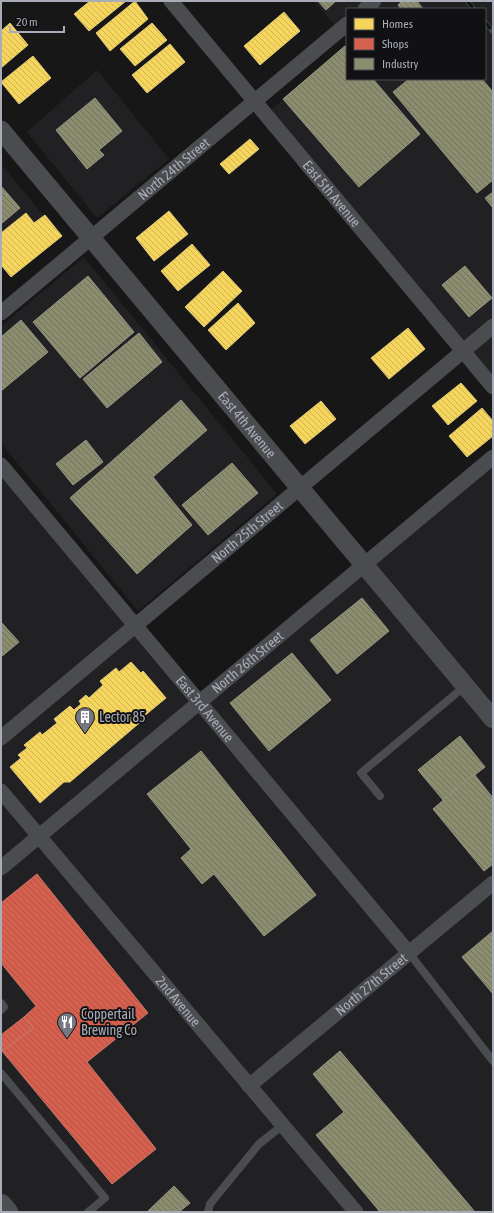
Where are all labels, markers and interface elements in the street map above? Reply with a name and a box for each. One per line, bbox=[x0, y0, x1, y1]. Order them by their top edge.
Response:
scale bar bbox=[10, 8, 64, 34]
legend bbox=[346, 8, 486, 80]
text: 20 m bbox=[16, 15, 38, 29]
text: Homes bbox=[382, 17, 413, 31]
text: Shops bbox=[382, 37, 408, 51]
text: Industry bbox=[382, 57, 419, 71]
street label: North 24th Street bbox=[135, 134, 213, 203]
street label: East 5th Avenue bbox=[300, 157, 364, 230]
street label: East 4th Avenue bbox=[215, 388, 279, 461]
street label: North 25th Street bbox=[208, 497, 286, 566]
street label: North 26th Street bbox=[208, 628, 286, 697]
street label: East 3rd Avenue bbox=[173, 673, 237, 745]
building icon: Lector 85 bbox=[74, 706, 96, 734]
place label: Lector 85 bbox=[99, 709, 146, 725]
street label: North 27th Street bbox=[332, 950, 410, 1019]
street label: 2nd Avenue bbox=[153, 973, 204, 1030]
place label: Coppertail Brewing Co bbox=[81, 1006, 137, 1038]
restaurant icon: Coppertail Brewing Co bbox=[56, 1011, 78, 1039]

